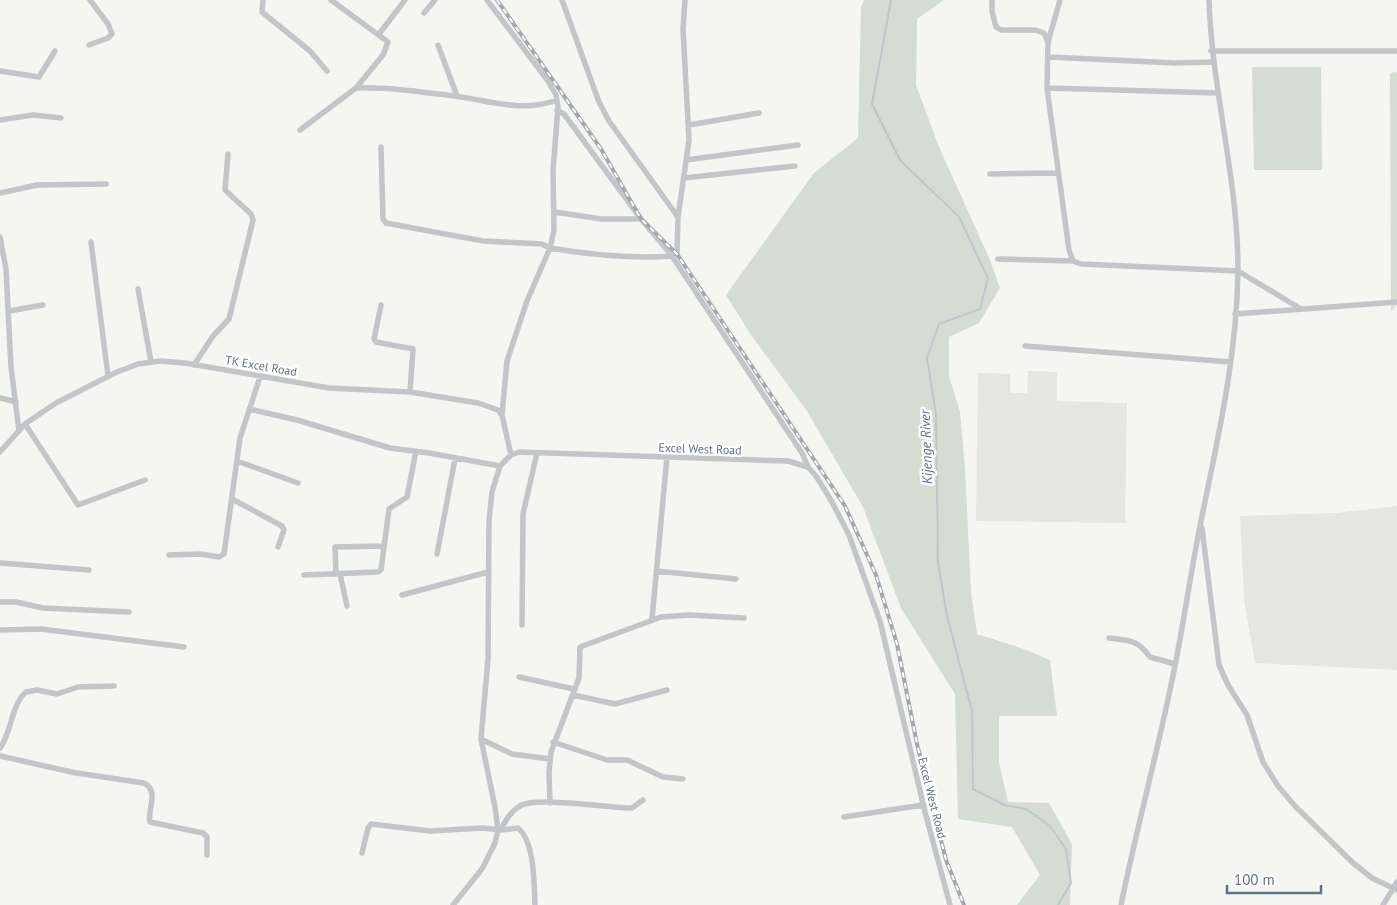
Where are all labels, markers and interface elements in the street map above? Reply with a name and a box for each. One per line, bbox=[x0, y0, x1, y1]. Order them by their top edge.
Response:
street label: TK Excel Road bbox=[224, 352, 298, 379]
water label: Kijenge River bbox=[916, 408, 936, 484]
street label: Excel West Road bbox=[658, 440, 742, 457]
street label: Excel West Road bbox=[915, 756, 950, 840]
scale bar bbox=[1227, 862, 1321, 894]
text: 100 m bbox=[1234, 870, 1275, 889]

